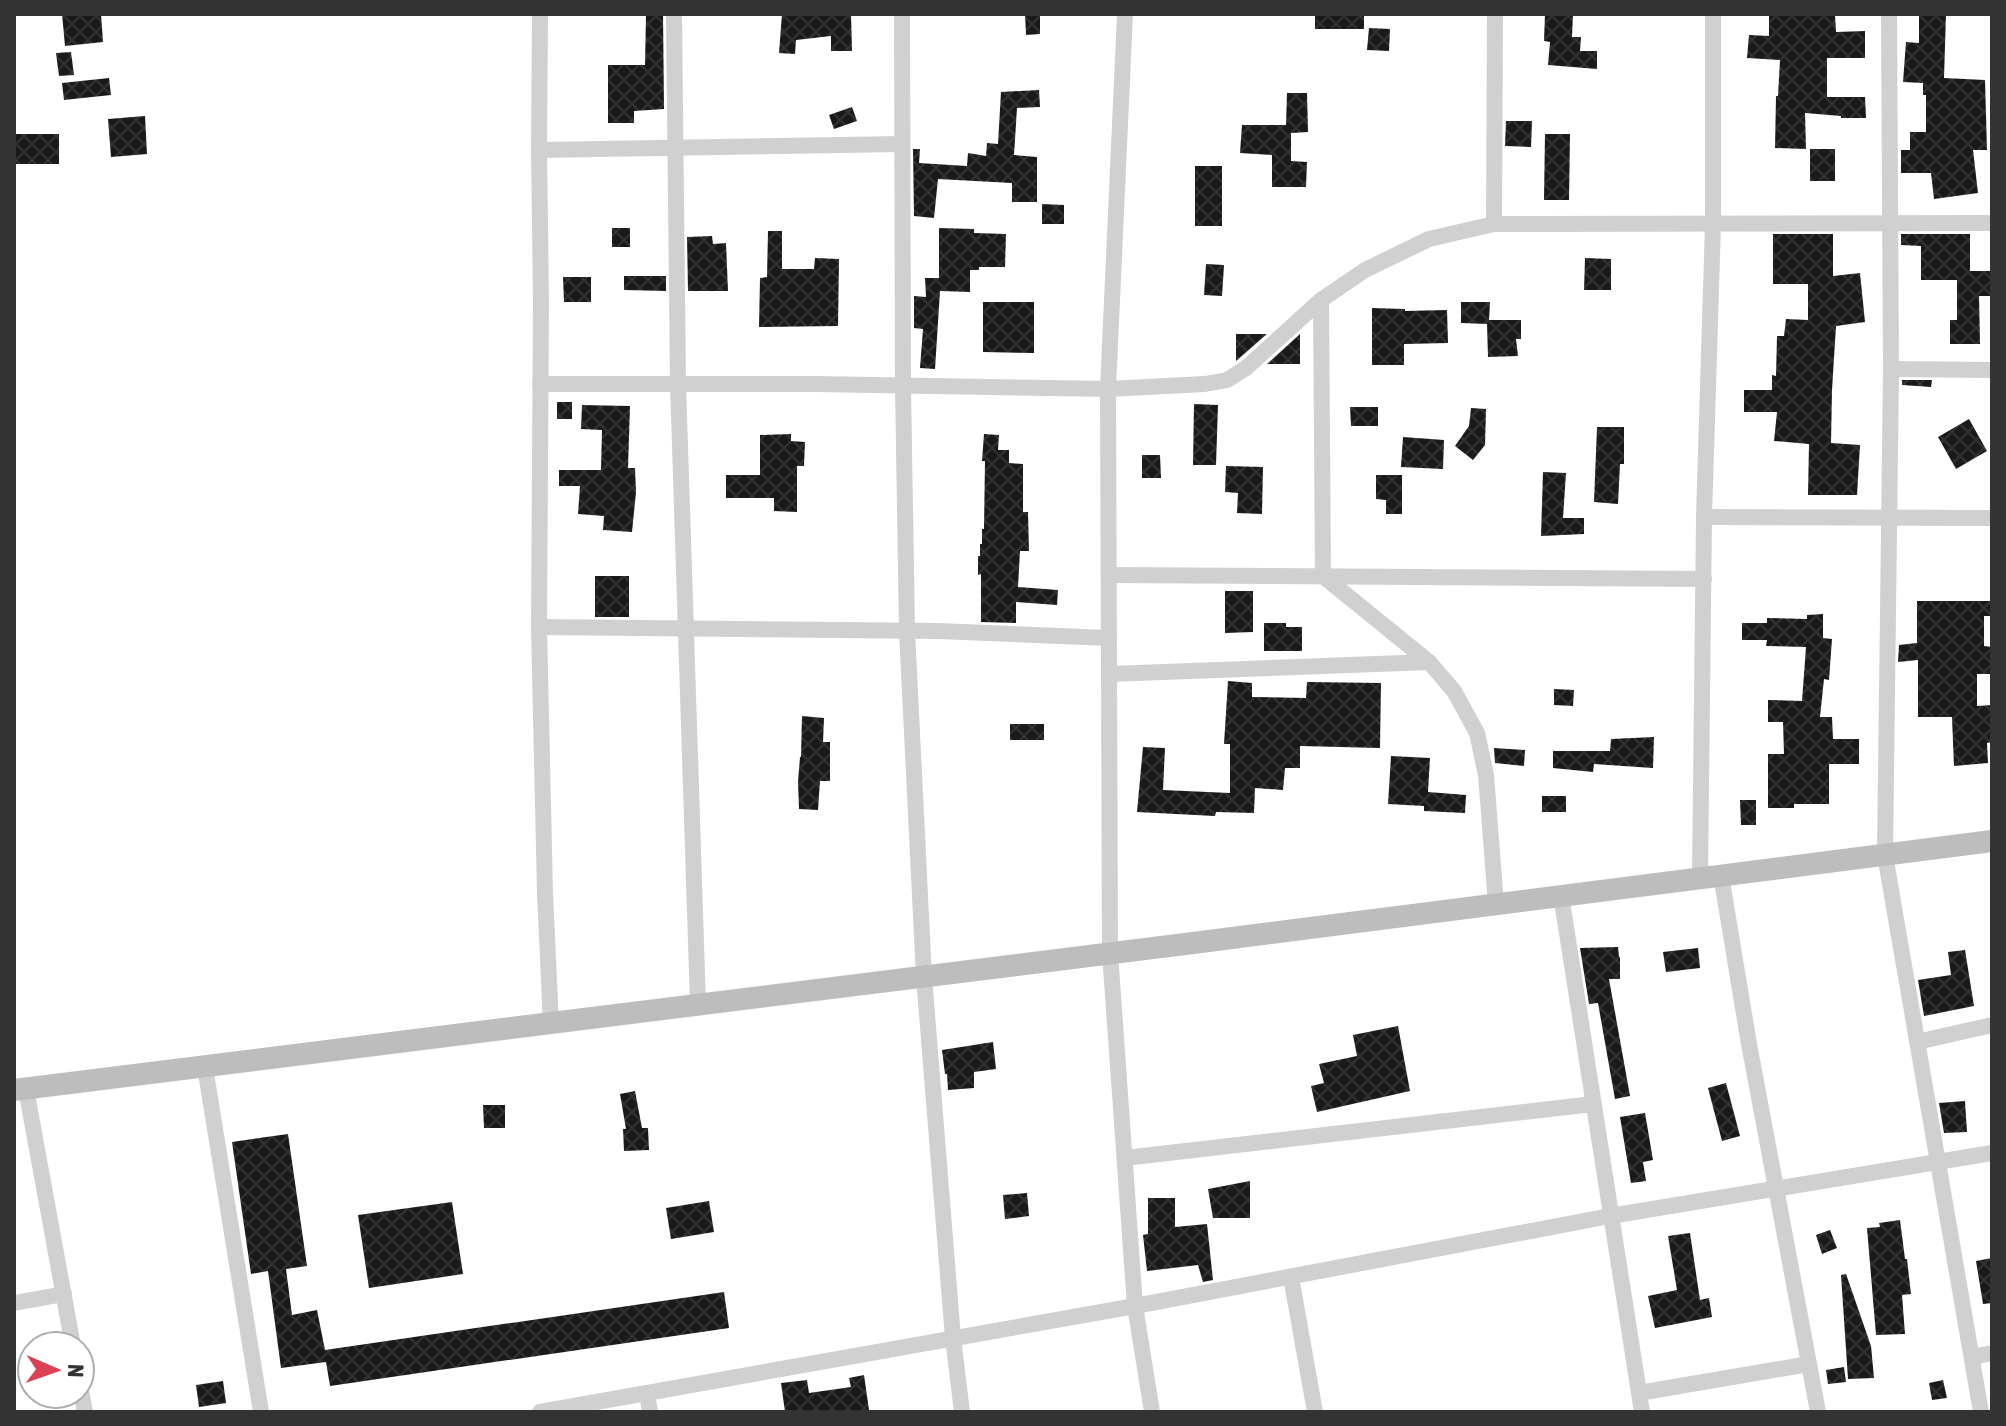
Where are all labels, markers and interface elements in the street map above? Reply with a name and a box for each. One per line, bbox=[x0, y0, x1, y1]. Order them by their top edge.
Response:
north arrow bbox=[16, 1330, 96, 1410]
text: N bbox=[63, 1364, 89, 1378]

